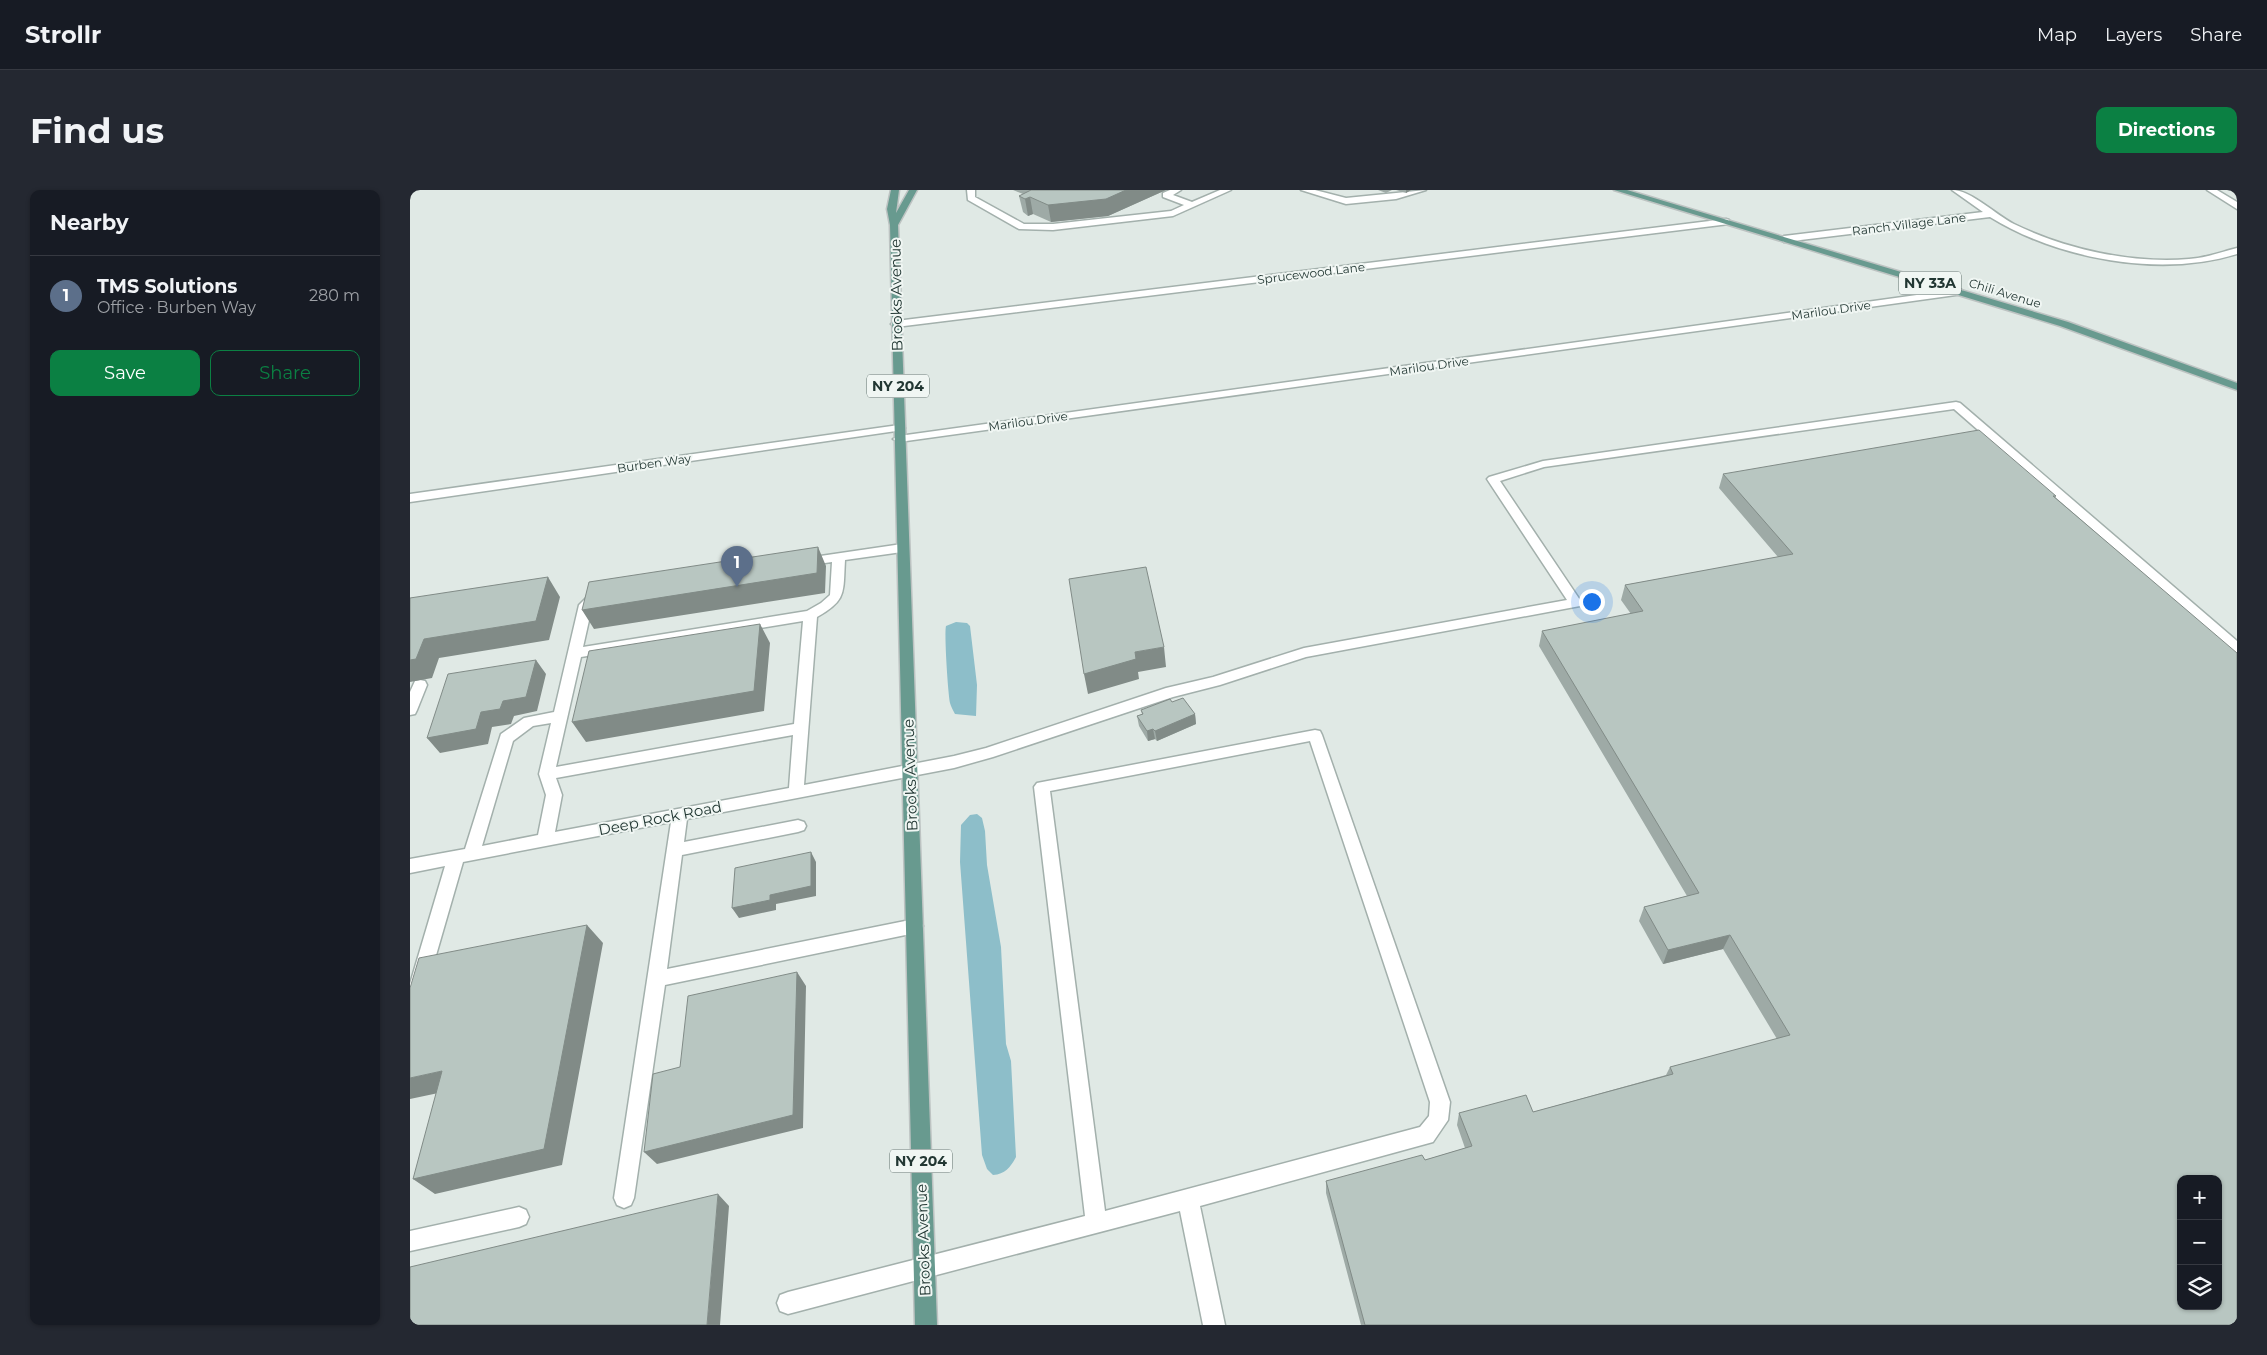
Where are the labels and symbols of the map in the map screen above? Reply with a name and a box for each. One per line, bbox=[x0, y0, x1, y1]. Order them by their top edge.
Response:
street label: Ranch Village Lane bbox=[1851, 210, 1967, 238]
street label: Brooks Avenue bbox=[886, 239, 906, 351]
street label: Sprucewood Lane bbox=[1256, 259, 1366, 287]
road number: NY 33A bbox=[1899, 272, 1961, 295]
street label: Chili Avenue bbox=[1967, 275, 2043, 311]
street label: Marilou Drive bbox=[1790, 297, 1872, 323]
street label: Marilou Drive bbox=[1388, 353, 1470, 379]
road number: NY 204 bbox=[867, 375, 929, 398]
street label: Marilou Drive bbox=[987, 408, 1069, 434]
street label: Burben Way bbox=[616, 450, 692, 476]
pin: 1 bbox=[721, 546, 753, 587]
your location bbox=[1579, 589, 1605, 615]
street label: Brooks Avenue bbox=[899, 718, 921, 832]
street label: Deep Rock Road bbox=[597, 797, 723, 839]
road number: NY 204 bbox=[890, 1149, 952, 1172]
street label: Brooks Avenue bbox=[912, 1183, 934, 1297]

